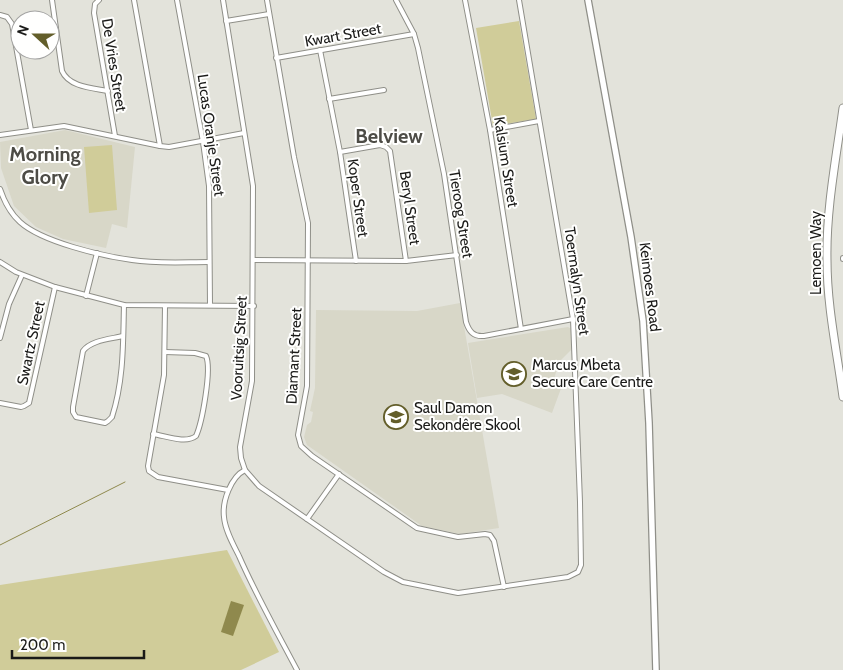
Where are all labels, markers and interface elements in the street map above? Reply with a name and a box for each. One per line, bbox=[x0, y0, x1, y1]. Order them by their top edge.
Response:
north arrow bbox=[10, 10, 60, 60]
street label: De Vries Street bbox=[98, 17, 130, 113]
street label: Kwart Street bbox=[303, 19, 383, 51]
text: N bbox=[13, 22, 33, 38]
street label: Lucas Oranje Street bbox=[194, 73, 228, 197]
street label: Kalsium Street bbox=[490, 115, 522, 209]
district label: Belview bbox=[355, 124, 423, 148]
district label: Morning Glory bbox=[9, 142, 81, 189]
street label: Koper Street bbox=[344, 158, 372, 238]
street label: Tieroog Street bbox=[445, 169, 477, 259]
street label: Beryl Street bbox=[396, 170, 424, 246]
street label: Lemoen Way bbox=[807, 211, 825, 295]
street label: Toermalyn Street bbox=[560, 226, 594, 336]
street label: Keimoes Road bbox=[636, 241, 664, 333]
street label: Vooruitsig Street bbox=[227, 295, 251, 401]
street label: Swartz Street bbox=[13, 299, 49, 387]
street label: Diamant Street bbox=[282, 307, 306, 405]
place label: Marcus Mbeta Secure Care Centre bbox=[532, 356, 653, 391]
school or university icon: Marcus Mbeta Secure Care Centre bbox=[501, 361, 527, 387]
place label: Saul Damon Sekondêre Skool bbox=[414, 399, 521, 434]
school or university icon: Saul Damon Sekondêre Skool bbox=[383, 404, 409, 430]
scale bar bbox=[12, 628, 145, 660]
text: 200 m bbox=[20, 636, 65, 654]

